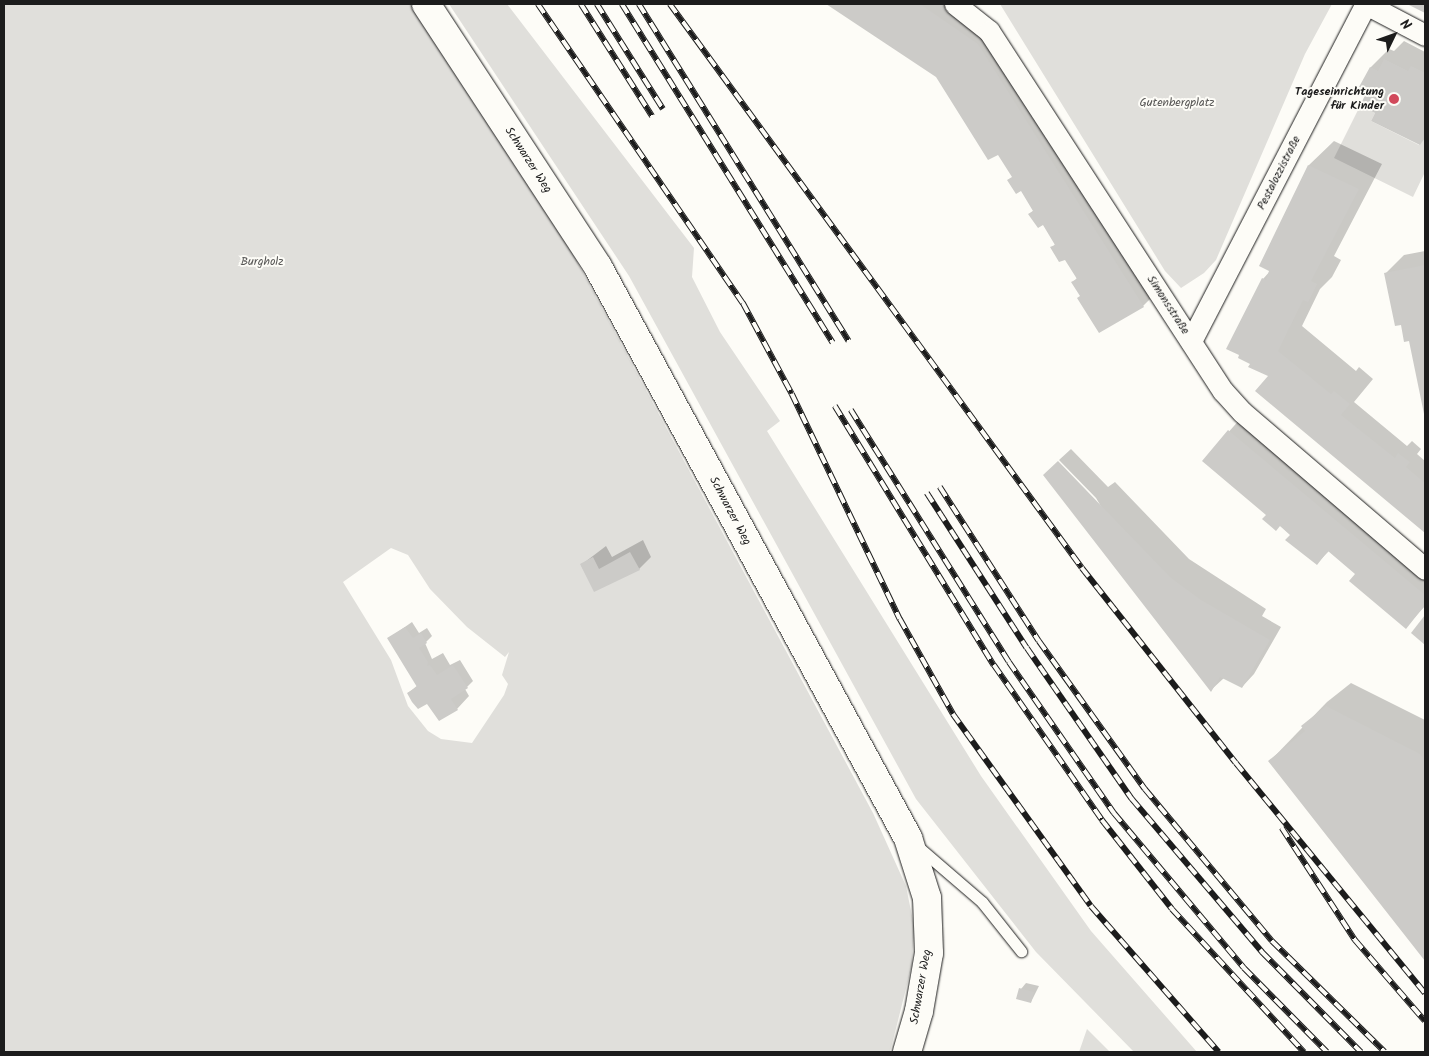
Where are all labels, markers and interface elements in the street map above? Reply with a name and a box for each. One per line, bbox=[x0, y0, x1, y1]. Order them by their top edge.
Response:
north arrow bbox=[1369, 10, 1419, 60]
text: N bbox=[1394, 14, 1416, 36]
place label: Tageseinrichtung für Kinder bbox=[1295, 85, 1384, 113]
marker: Tageseinrichtung für Kinder bbox=[1388, 93, 1400, 105]
park label: Gutenbergplatz bbox=[1139, 96, 1215, 110]
street label: Schwarzer Weg bbox=[501, 124, 555, 196]
street label: Pestalozzistraße bbox=[1254, 134, 1304, 212]
park label: Burgholz bbox=[240, 255, 284, 269]
street label: Simonsstraße bbox=[1144, 273, 1192, 337]
street label: Schwarzer Weg bbox=[706, 474, 754, 548]
street label: Schwarzer Weg bbox=[907, 948, 935, 1026]

